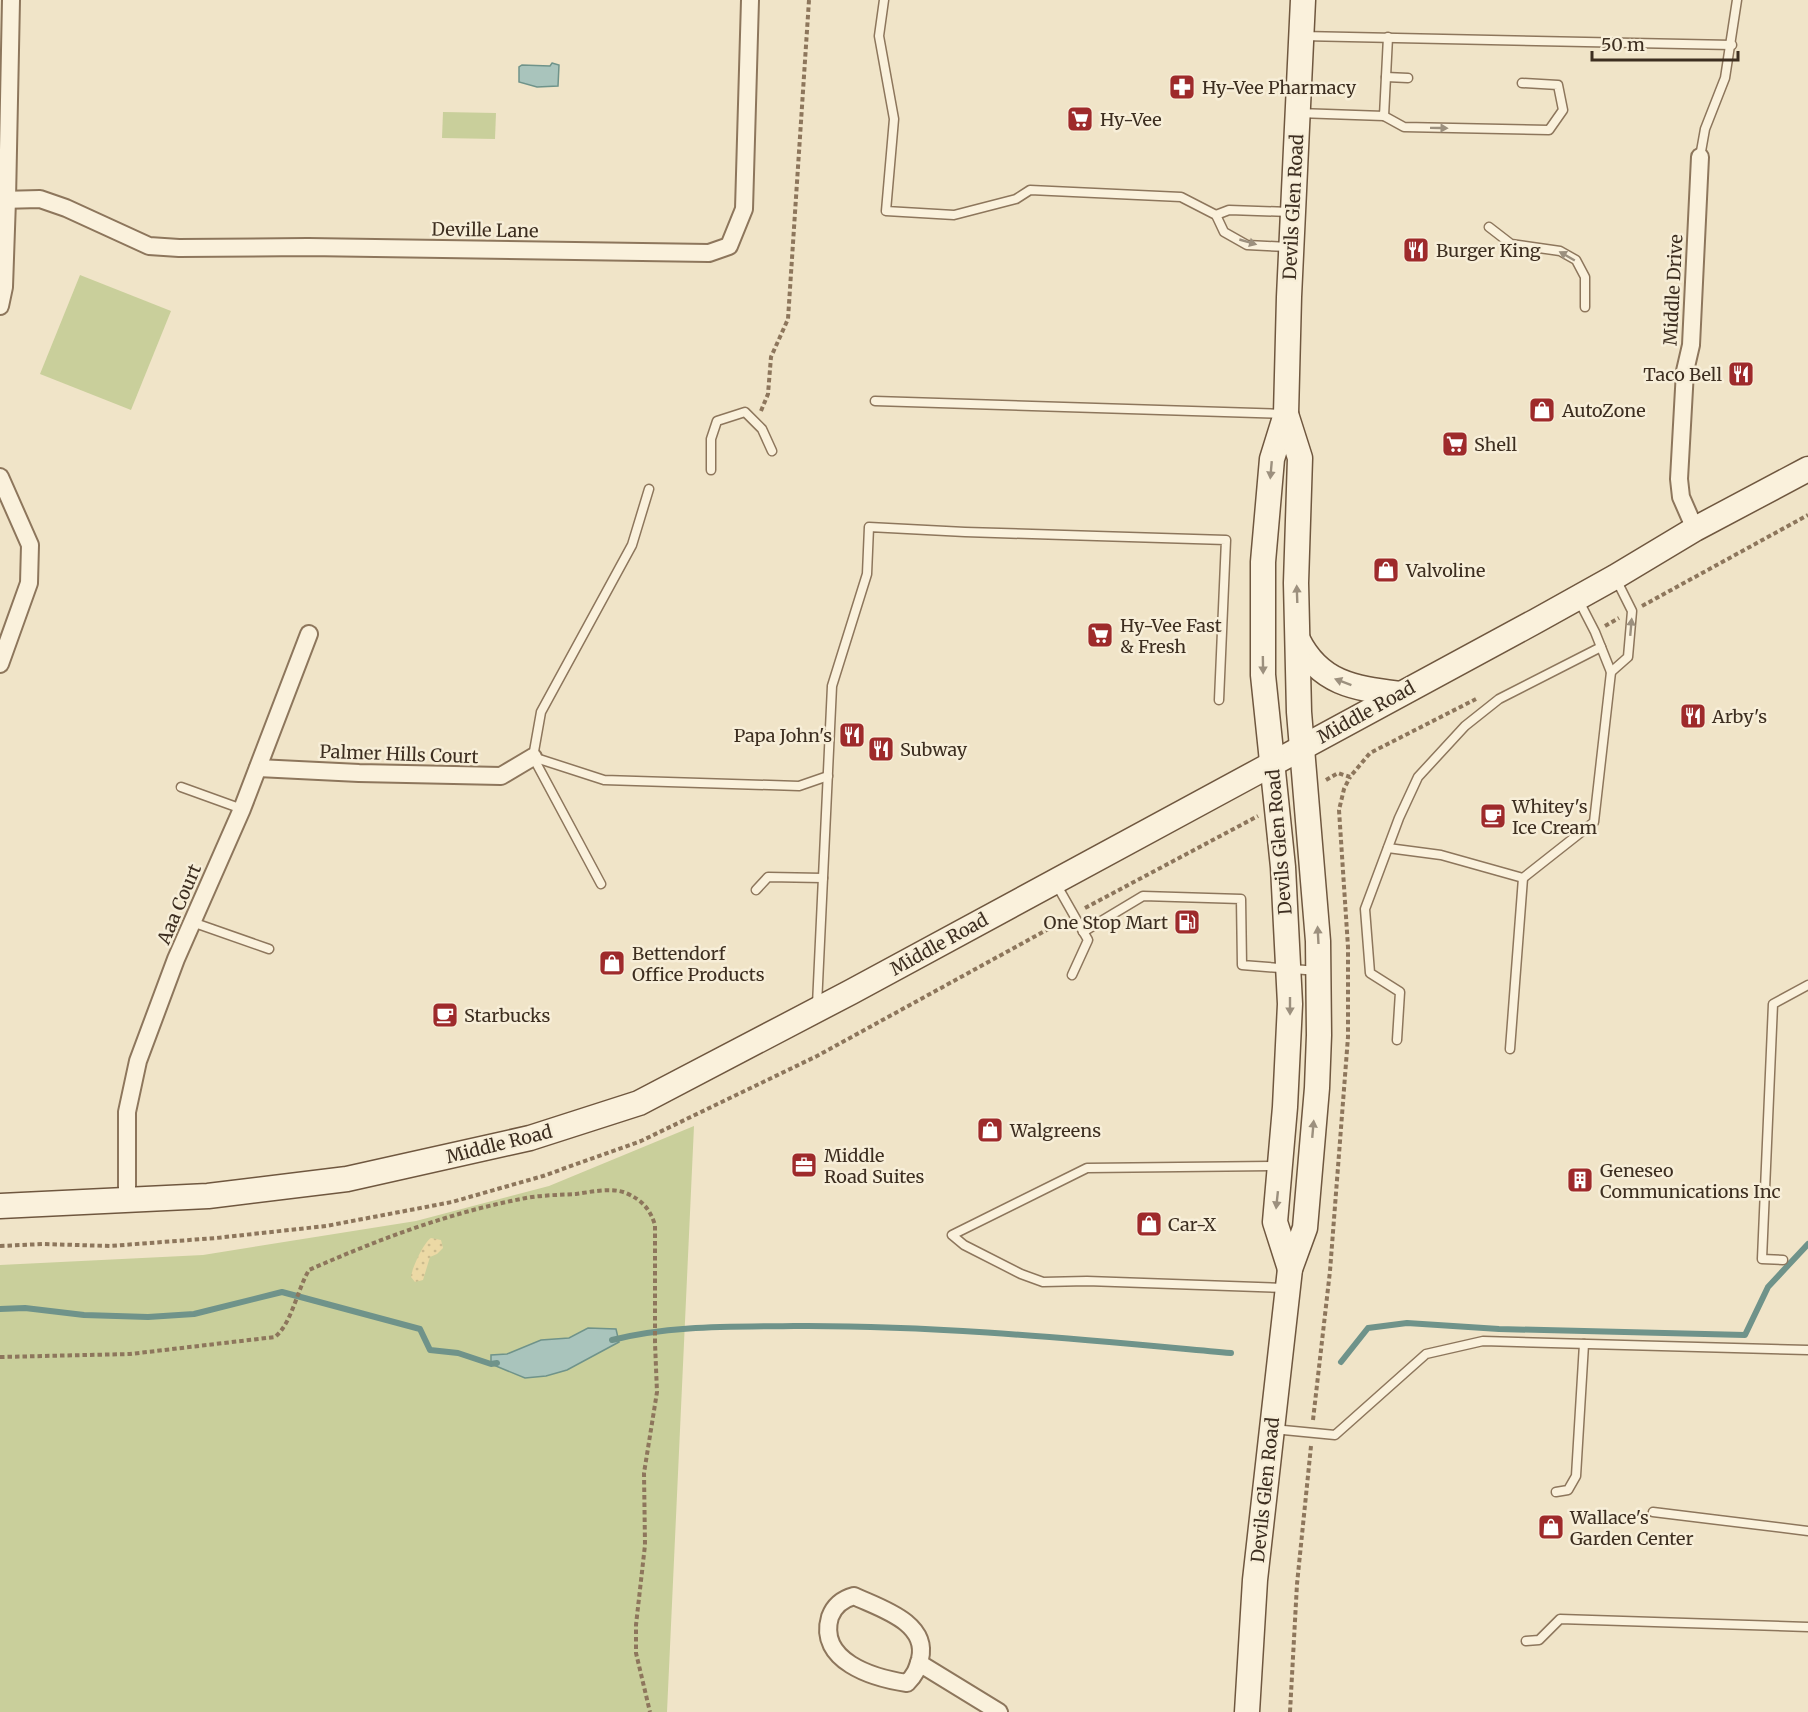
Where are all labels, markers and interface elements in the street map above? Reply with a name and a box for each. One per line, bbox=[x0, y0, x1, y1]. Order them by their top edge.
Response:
scale bar bbox=[1592, 24, 1738, 62]
text: 50 m bbox=[1601, 33, 1645, 56]
pharmacy icon: Hy-Vee Pharmacy bbox=[1167, 72, 1197, 102]
place label: Hy-Vee Pharmacy bbox=[1202, 76, 1357, 99]
supermarket icon: Hy-Vee bbox=[1065, 104, 1095, 134]
place label: Hy-Vee bbox=[1100, 108, 1162, 131]
one-way arrow bbox=[1430, 123, 1449, 132]
street label: Devils Glen Road bbox=[1278, 133, 1308, 281]
street label: Deville Lane bbox=[431, 218, 539, 242]
street label: Middle Drive bbox=[1659, 234, 1687, 346]
restaurant icon: Burger King bbox=[1401, 235, 1431, 265]
one-way arrow bbox=[1239, 238, 1257, 247]
place label: Burger King bbox=[1436, 239, 1541, 262]
one-way arrow bbox=[1558, 251, 1575, 261]
restaurant icon: Taco Bell bbox=[1726, 359, 1756, 389]
place label: Taco Bell bbox=[1643, 363, 1722, 386]
shop icon: AutoZone bbox=[1527, 395, 1557, 425]
place label: AutoZone bbox=[1561, 399, 1646, 422]
supermarket icon: Shell bbox=[1440, 429, 1470, 459]
place label: Shell bbox=[1474, 433, 1517, 456]
one-way arrow bbox=[1266, 461, 1276, 480]
shop icon: Valvoline bbox=[1371, 555, 1401, 585]
place label: Valvoline bbox=[1405, 559, 1485, 582]
one-way arrow bbox=[1292, 584, 1301, 603]
place label: Hy-Vee Fast & Fresh bbox=[1120, 614, 1222, 658]
one-way arrow bbox=[1626, 617, 1635, 636]
supermarket icon: Hy-Vee Fast & Fresh bbox=[1085, 620, 1115, 650]
one-way arrow bbox=[1258, 655, 1268, 674]
street label: Middle Road bbox=[1313, 676, 1419, 748]
one-way arrow bbox=[1334, 677, 1352, 686]
restaurant icon: Arby's bbox=[1678, 701, 1708, 731]
place label: Arby's bbox=[1711, 705, 1767, 728]
restaurant icon: Papa John's bbox=[837, 720, 867, 750]
place label: Papa John's bbox=[734, 724, 832, 747]
restaurant icon: Subway bbox=[866, 734, 896, 764]
place label: Subway bbox=[900, 738, 968, 761]
street label: Palmer Hills Court bbox=[319, 740, 479, 768]
street label: Devils Glen Road bbox=[1261, 768, 1297, 916]
place label: Whitey's Ice Cream bbox=[1511, 795, 1597, 839]
cafe icon: Whitey's Ice Cream bbox=[1478, 801, 1508, 831]
street label: Aaa Court bbox=[151, 860, 206, 949]
fuel station icon: One Stop Mart bbox=[1172, 907, 1202, 937]
street label: Middle Road bbox=[886, 908, 992, 980]
place label: One Stop Mart bbox=[1044, 911, 1168, 934]
one-way arrow bbox=[1313, 925, 1322, 944]
place label: Bettendorf Office Products bbox=[632, 942, 765, 986]
shop icon: Bettendorf Office Products bbox=[597, 948, 627, 978]
one-way arrow bbox=[1285, 996, 1295, 1015]
cafe icon: Starbucks bbox=[430, 1000, 460, 1030]
place label: Starbucks bbox=[464, 1004, 550, 1027]
shop icon: Walgreens bbox=[975, 1115, 1005, 1145]
place label: Walgreens bbox=[1009, 1119, 1101, 1142]
street label: Middle Road bbox=[444, 1120, 555, 1168]
one-way arrow bbox=[1308, 1120, 1318, 1139]
place label: Middle Road Suites bbox=[824, 1144, 924, 1188]
office icon: Middle Road Suites bbox=[789, 1150, 819, 1180]
place label: Geneseo Communications Inc bbox=[1600, 1159, 1781, 1203]
building icon: Geneseo Communications Inc bbox=[1565, 1165, 1595, 1195]
one-way arrow bbox=[1272, 1191, 1282, 1210]
shop icon: Car-X bbox=[1134, 1209, 1164, 1239]
place label: Car-X bbox=[1168, 1213, 1216, 1236]
street label: Devils Glen Road bbox=[1246, 1416, 1284, 1564]
place label: Wallace's Garden Center bbox=[1569, 1506, 1694, 1550]
shop icon: Wallace's Garden Center bbox=[1536, 1512, 1566, 1542]

